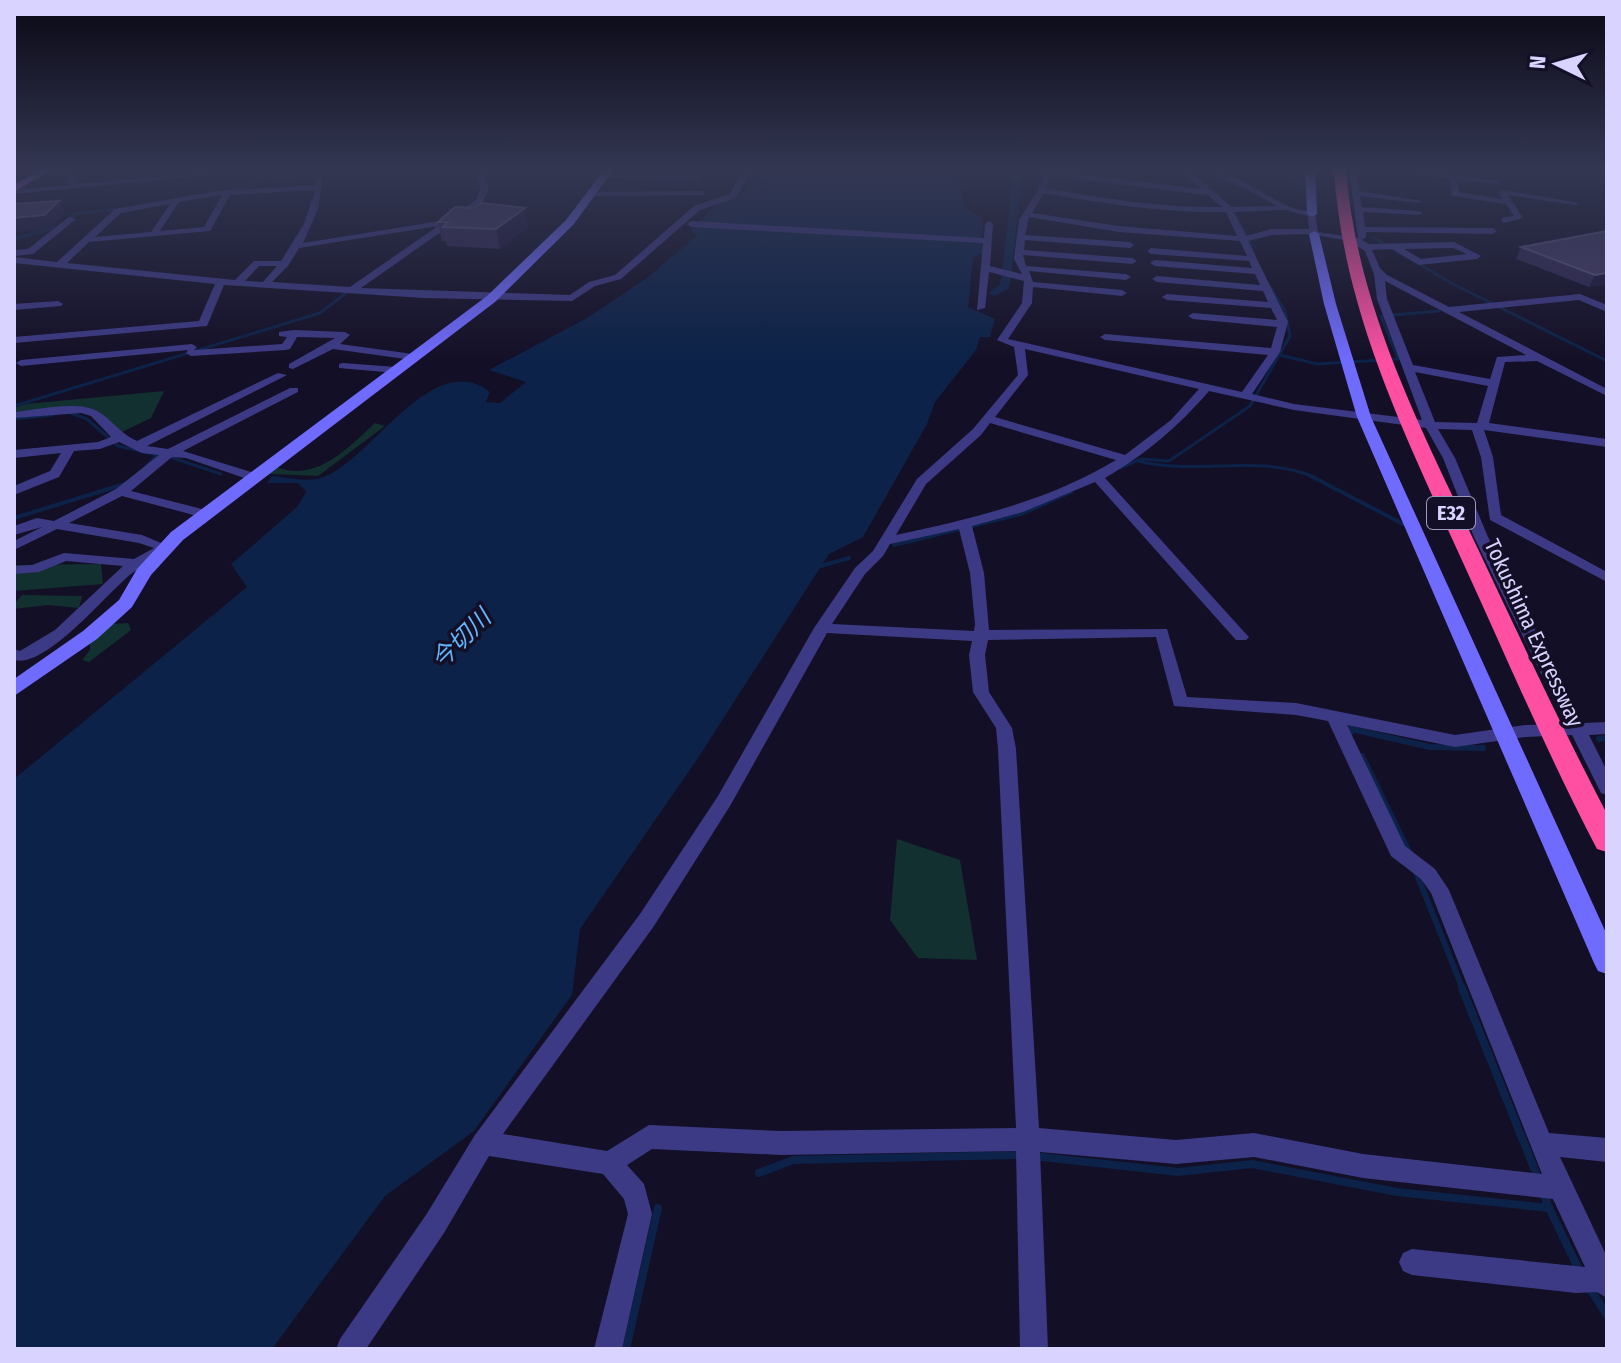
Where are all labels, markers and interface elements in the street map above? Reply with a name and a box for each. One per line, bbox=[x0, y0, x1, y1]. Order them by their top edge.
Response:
north arrow bbox=[1517, 24, 1597, 104]
text: N bbox=[1524, 55, 1552, 70]
road number: E32 bbox=[1427, 497, 1475, 529]
street label: Tokushima Expressway bbox=[1479, 535, 1589, 731]
water label: 今切川 bbox=[426, 602, 498, 674]

